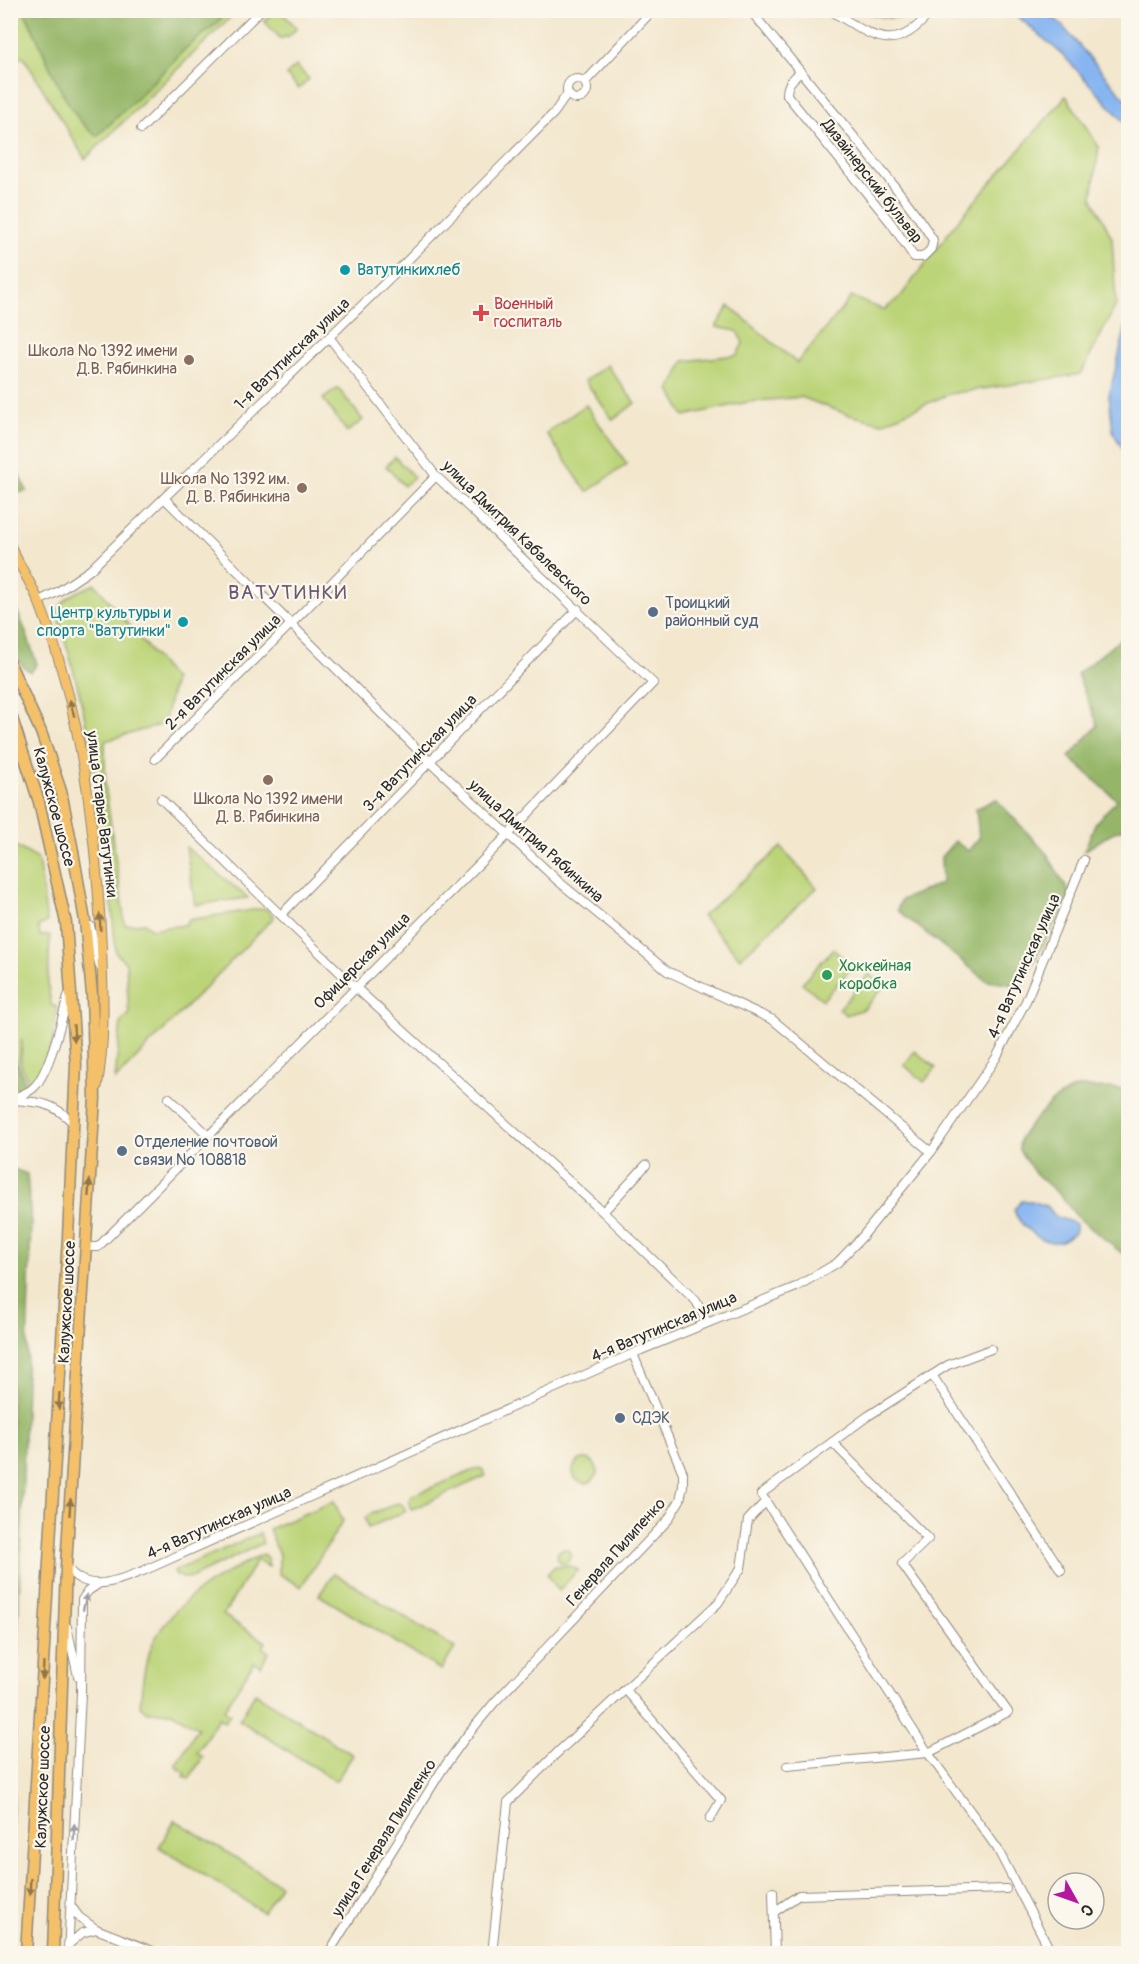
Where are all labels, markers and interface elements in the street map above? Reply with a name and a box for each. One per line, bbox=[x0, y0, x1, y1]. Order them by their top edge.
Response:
street label: Дизайнерский бульвар bbox=[817, 114, 927, 247]
place label: Ватутинкихлеб bbox=[357, 260, 460, 280]
marker: Ватутинкихлеб bbox=[338, 263, 352, 277]
street label: 1-я Ватутинская улица bbox=[230, 294, 354, 414]
place label: Военный госпиталь bbox=[494, 294, 563, 332]
marker: Военный госпиталь bbox=[472, 304, 490, 322]
place label: Школа № 1392 имени Д.В. Рябинкина bbox=[28, 341, 177, 379]
marker: Школа № 1392 имени Д.В. Рябинкина bbox=[182, 353, 196, 367]
street label: улица Дмитрия Кабалевского bbox=[437, 456, 596, 610]
place label: Школа № 1392 им. Д. В. Рябинкина bbox=[161, 469, 290, 507]
marker: Школа № 1392 им. Д. В. Рябинкина bbox=[295, 481, 309, 495]
district label: ВАТУТИНКИ bbox=[228, 580, 348, 605]
place label: Троицкий районный суд bbox=[665, 593, 759, 631]
place label: Центр культуры и спорта "Ватутинки" bbox=[37, 603, 171, 641]
marker: Троицкий районный суд bbox=[646, 605, 660, 619]
street label: 2-я Ватутинская улица bbox=[161, 610, 285, 734]
marker: Центр культуры и спорта "Ватутинки" bbox=[176, 615, 190, 629]
street label: 3-я Ватутинская улица bbox=[359, 690, 481, 816]
one-way arrow bbox=[66, 699, 76, 717]
street label: улица Старые Ватутинки bbox=[82, 729, 122, 898]
street label: Калужское шоссе bbox=[28, 745, 80, 869]
marker: Школа № 1392 имени Д. В. Рябинкина bbox=[261, 773, 275, 787]
street label: улица Дмитрия Рябинкина bbox=[464, 774, 608, 907]
place label: Школа № 1392 имени Д. В. Рябинкина bbox=[194, 789, 342, 827]
street label: 4-я Ватутинская улица bbox=[983, 891, 1065, 1041]
street label: Офицерская улица bbox=[309, 908, 415, 1014]
one-way arrow bbox=[95, 912, 105, 931]
place label: Хоккейная коробка bbox=[839, 956, 911, 994]
marker: Хоккейная коробка bbox=[820, 968, 834, 982]
one-way arrow bbox=[69, 1024, 79, 1043]
place label: Отделение почтовой связи № 108818 bbox=[134, 1132, 278, 1170]
marker: Отделение почтовой связи № 108818 bbox=[115, 1144, 129, 1158]
one-way arrow bbox=[85, 1179, 94, 1198]
street label: Калужское шоссе bbox=[54, 1240, 80, 1364]
street label: 4-я Ватутинская улица bbox=[588, 1287, 740, 1367]
one-way arrow bbox=[54, 1391, 64, 1410]
place label: СДЭК bbox=[632, 1408, 670, 1428]
marker: СДЭК bbox=[613, 1411, 627, 1425]
street label: 4-я Ватутинская улица bbox=[144, 1482, 294, 1564]
street label: Генерала Пилипенко bbox=[562, 1493, 670, 1610]
one-way arrow bbox=[65, 1498, 74, 1517]
one-way arrow bbox=[80, 1593, 90, 1611]
one-way arrow bbox=[39, 1662, 48, 1681]
street label: Калужское шоссе bbox=[31, 1725, 55, 1849]
street label: улица Генерала Пилипенко bbox=[327, 1755, 441, 1921]
one-way arrow bbox=[69, 1823, 78, 1842]
north arrow bbox=[1046, 1871, 1106, 1931]
one-way arrow bbox=[25, 1877, 35, 1896]
text: С bbox=[1076, 1900, 1098, 1920]

